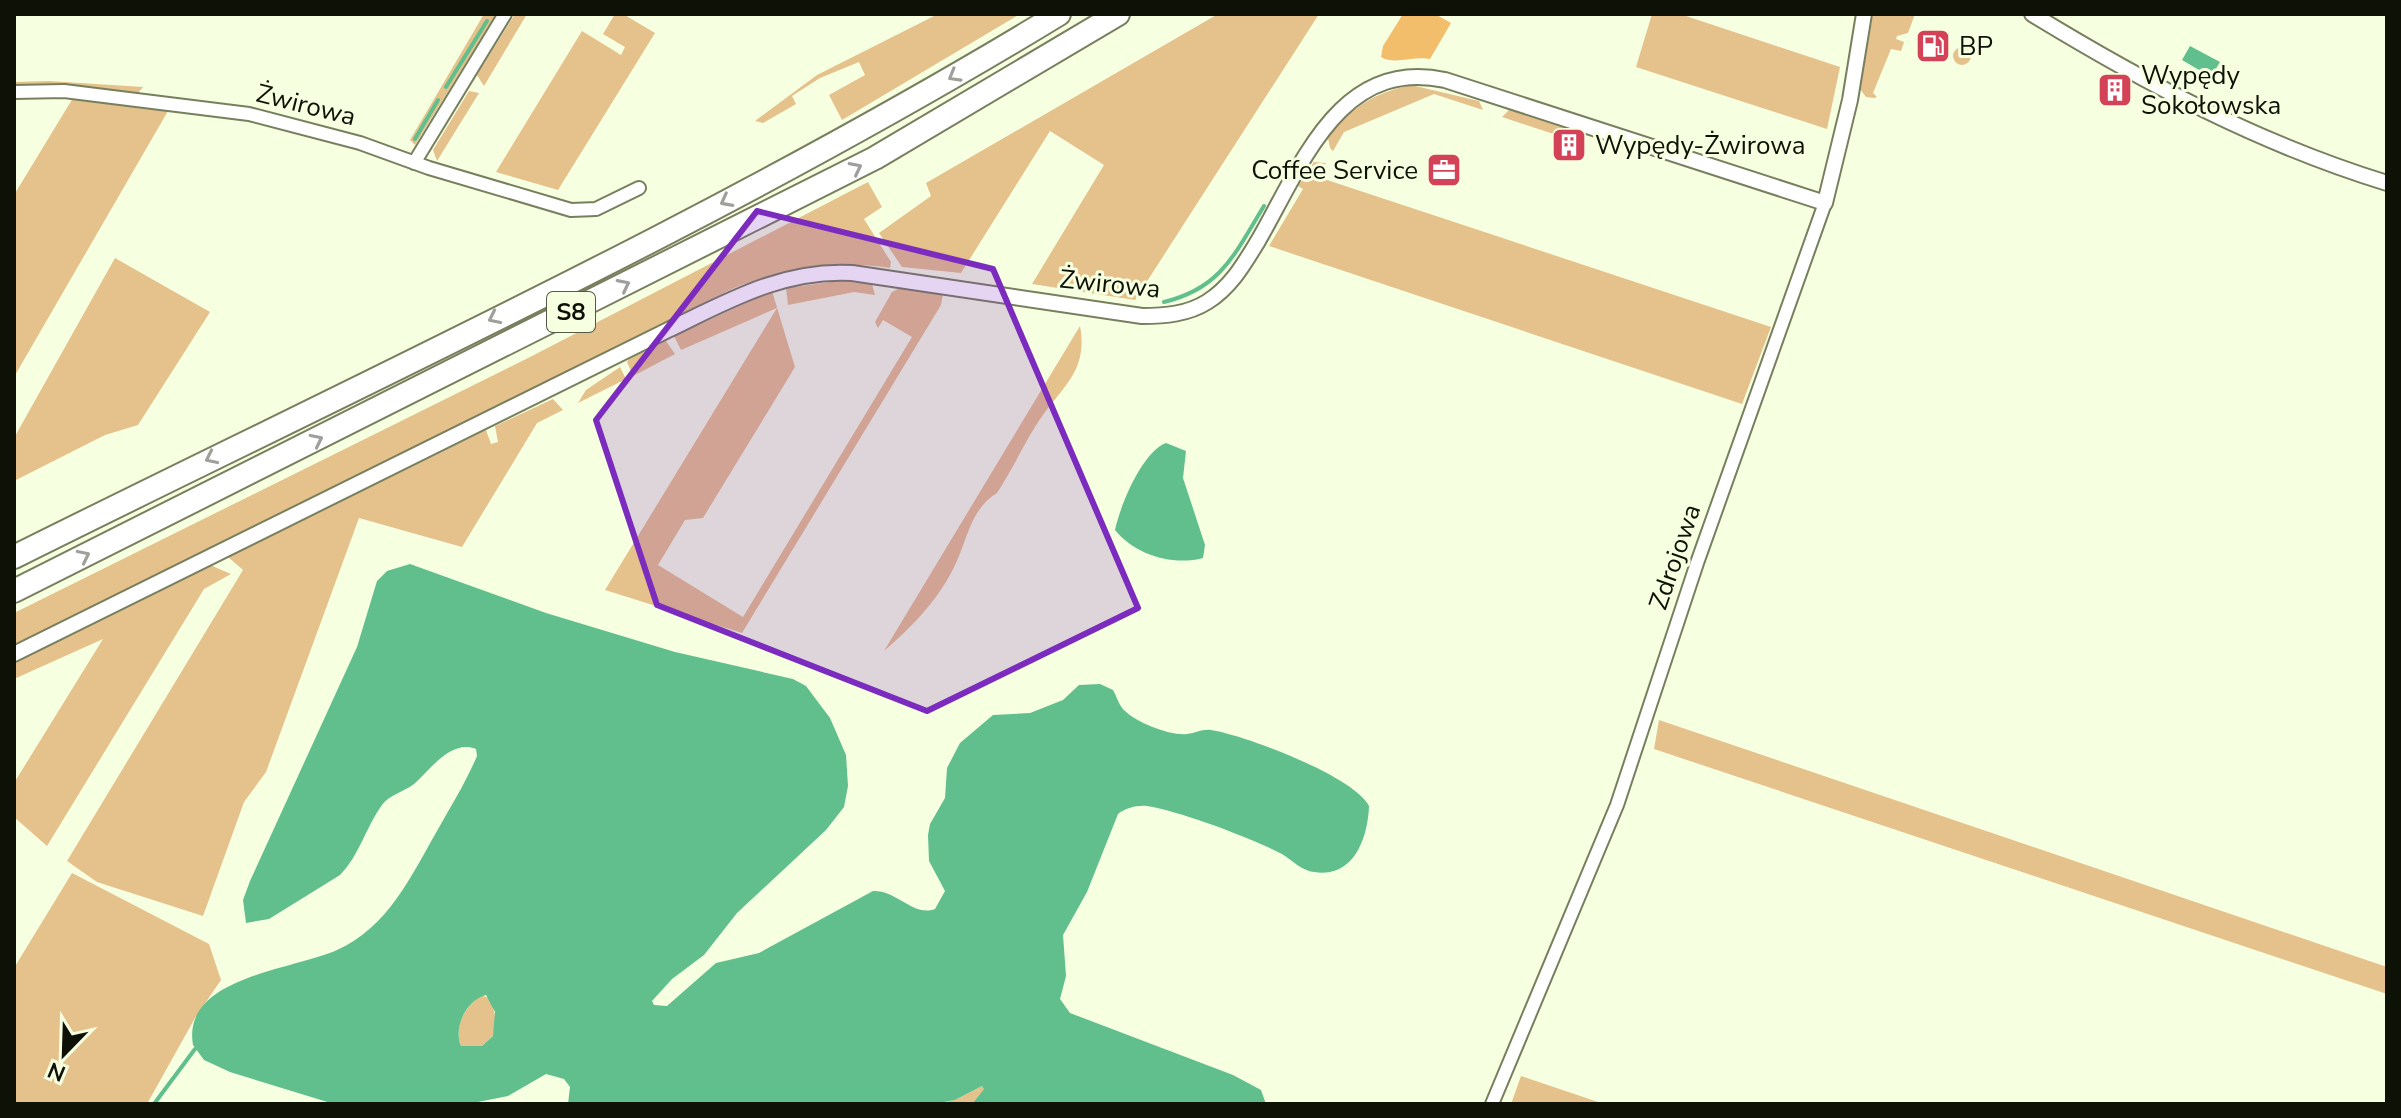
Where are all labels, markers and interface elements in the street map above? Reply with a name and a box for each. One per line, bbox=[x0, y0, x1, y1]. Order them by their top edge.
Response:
fuel station icon: BP bbox=[1914, 27, 1952, 65]
place label: BP bbox=[1959, 29, 1993, 64]
place label: Wypędy Sokołowska bbox=[2141, 58, 2281, 123]
one-way arrow bbox=[949, 66, 963, 82]
building icon: Wypędy Sokołowska bbox=[2096, 71, 2134, 109]
street label: Żwirowa bbox=[253, 76, 359, 134]
building icon: Wypędy-Żwirowa bbox=[1550, 126, 1588, 164]
place label: Wypędy-Żwirowa bbox=[1595, 128, 1806, 163]
office icon: Coffee Service bbox=[1425, 151, 1463, 189]
place label: Coffee Service bbox=[1251, 153, 1418, 188]
one-way arrow bbox=[847, 162, 862, 178]
one-way arrow bbox=[720, 191, 735, 206]
street label: Żwirowa bbox=[1058, 261, 1162, 307]
one-way arrow bbox=[615, 280, 630, 295]
road number: S8 bbox=[547, 292, 595, 332]
one-way arrow bbox=[488, 308, 503, 324]
one-way arrow bbox=[308, 435, 323, 450]
one-way arrow bbox=[205, 449, 220, 464]
street label: Zdrojowa bbox=[1641, 500, 1709, 614]
one-way arrow bbox=[75, 551, 90, 566]
north arrow bbox=[24, 1014, 104, 1094]
text: N bbox=[43, 1054, 70, 1089]

